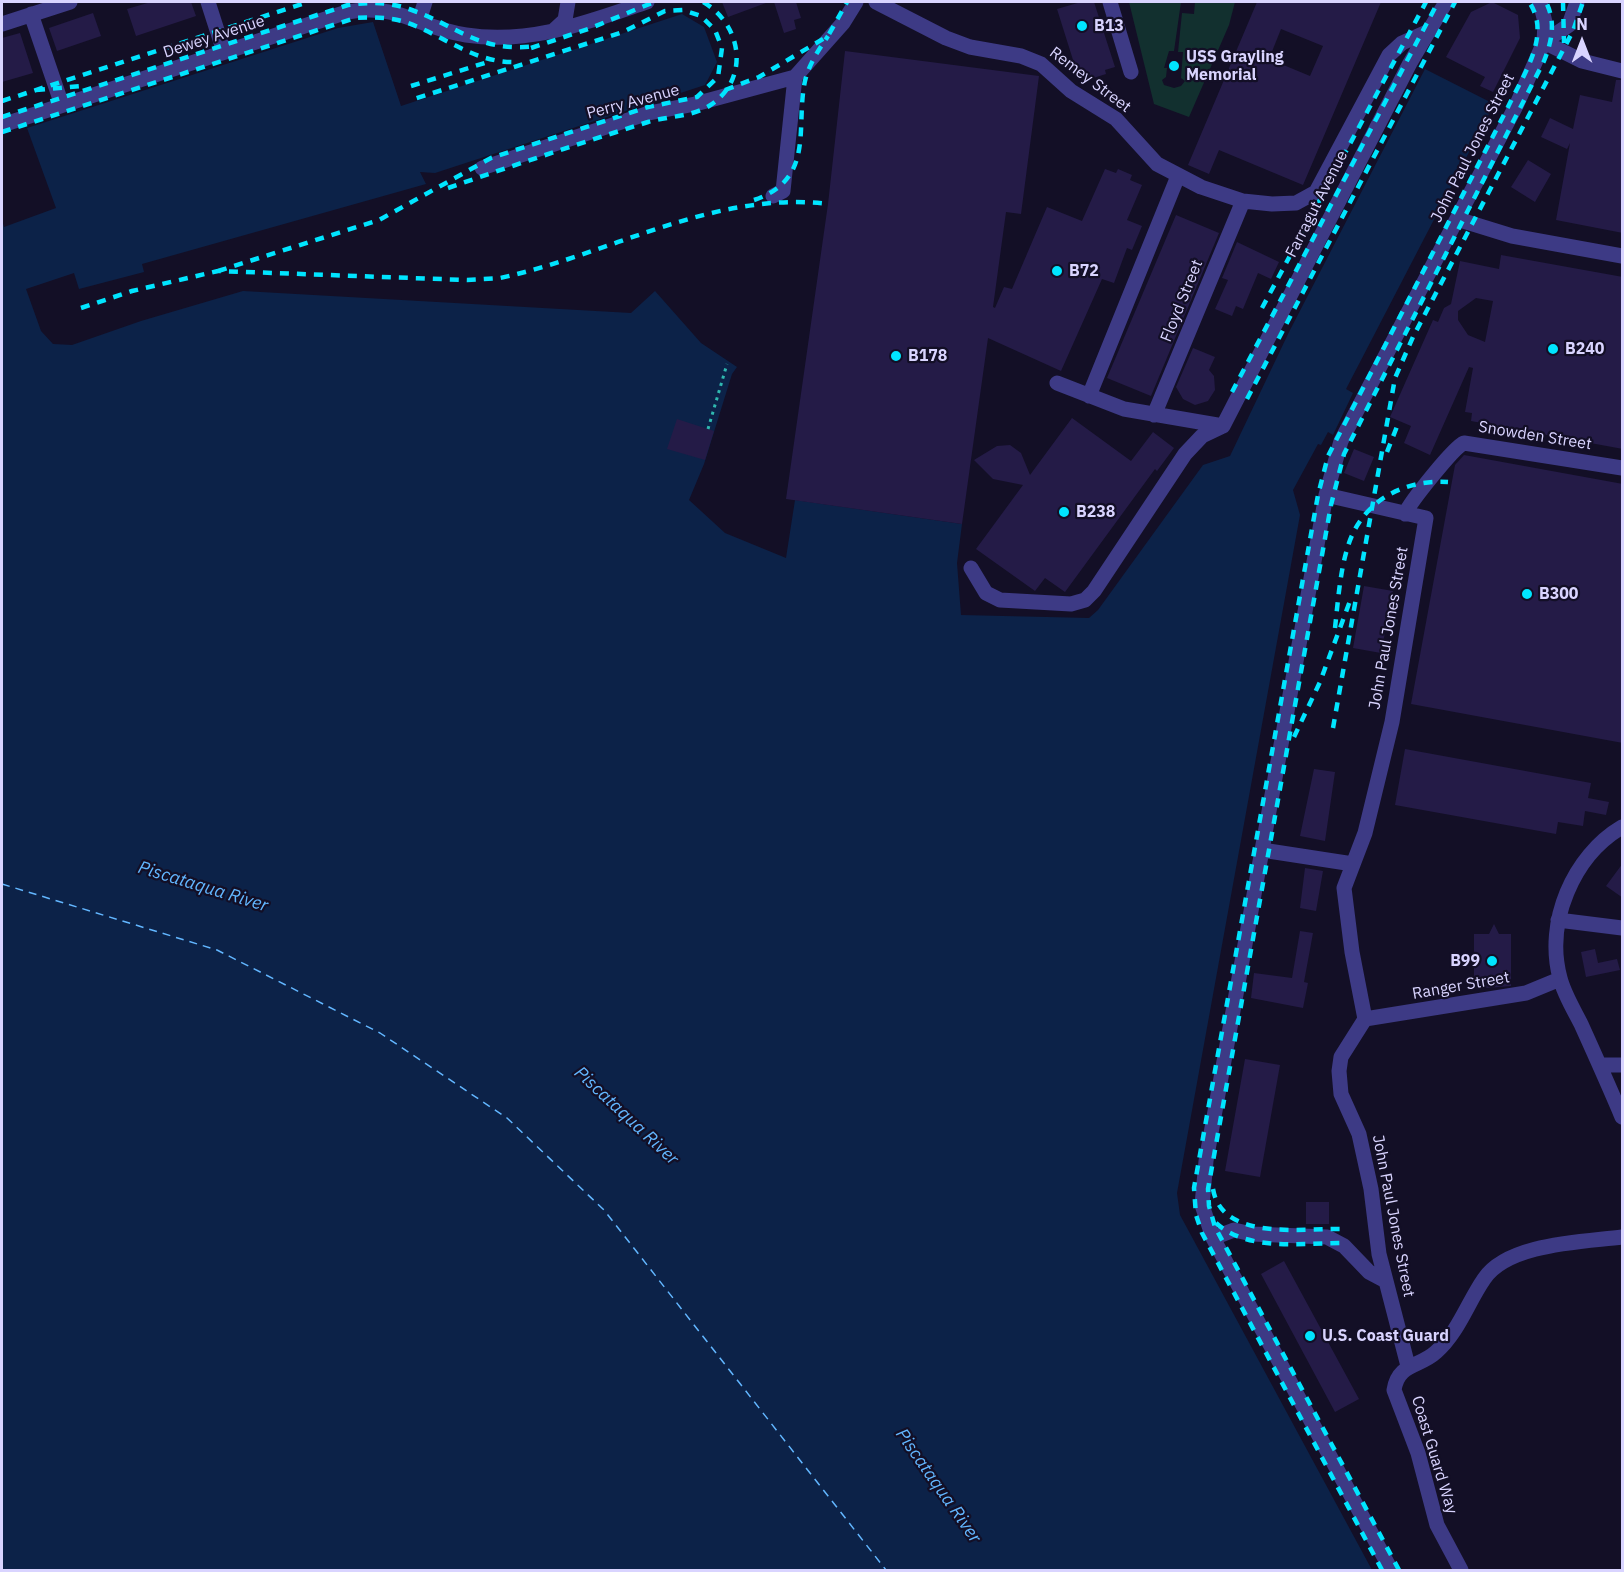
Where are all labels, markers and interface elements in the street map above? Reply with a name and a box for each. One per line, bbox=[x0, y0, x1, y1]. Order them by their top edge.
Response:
street label: Dewey Avenue bbox=[161, 12, 267, 62]
north arrow bbox=[1552, 12, 1612, 72]
text: N bbox=[1576, 14, 1588, 34]
place label: B13 bbox=[1094, 16, 1124, 36]
marker: B13 bbox=[1075, 19, 1089, 33]
street label: Remey Street bbox=[1045, 43, 1135, 117]
place label: USS Grayling Memorial bbox=[1186, 47, 1284, 85]
marker: USS Grayling Memorial bbox=[1167, 59, 1181, 73]
street label: John Paul Jones Street bbox=[1427, 70, 1519, 226]
street label: Perry Avenue bbox=[585, 80, 681, 124]
street label: Farragut Avenue bbox=[1282, 147, 1352, 261]
street label: Floyd Street bbox=[1157, 257, 1207, 345]
place label: B72 bbox=[1069, 261, 1099, 281]
marker: B72 bbox=[1050, 264, 1064, 278]
place label: B240 bbox=[1565, 339, 1604, 359]
marker: B240 bbox=[1546, 342, 1560, 356]
place label: B178 bbox=[908, 346, 947, 366]
marker: B178 bbox=[889, 349, 903, 363]
street label: Snowden Street bbox=[1477, 418, 1593, 454]
place label: B238 bbox=[1076, 502, 1115, 522]
marker: B238 bbox=[1057, 505, 1071, 519]
street label: John Paul Jones Street bbox=[1365, 545, 1413, 711]
place label: B300 bbox=[1539, 584, 1578, 604]
marker: B300 bbox=[1520, 587, 1534, 601]
water label: Piscataqua River bbox=[135, 857, 271, 917]
place label: B99 bbox=[1450, 951, 1480, 971]
marker: B99 bbox=[1485, 954, 1499, 968]
street label: Ranger Street bbox=[1411, 968, 1511, 1004]
water label: Piscataqua River bbox=[569, 1062, 683, 1170]
street label: John Paul Jones Street bbox=[1368, 1133, 1418, 1299]
place label: U.S. Coast Guard bbox=[1322, 1326, 1449, 1346]
marker: U.S. Coast Guard bbox=[1303, 1329, 1317, 1343]
street label: Coast Guard Way bbox=[1407, 1394, 1461, 1516]
water label: Piscataqua River bbox=[891, 1425, 985, 1547]

